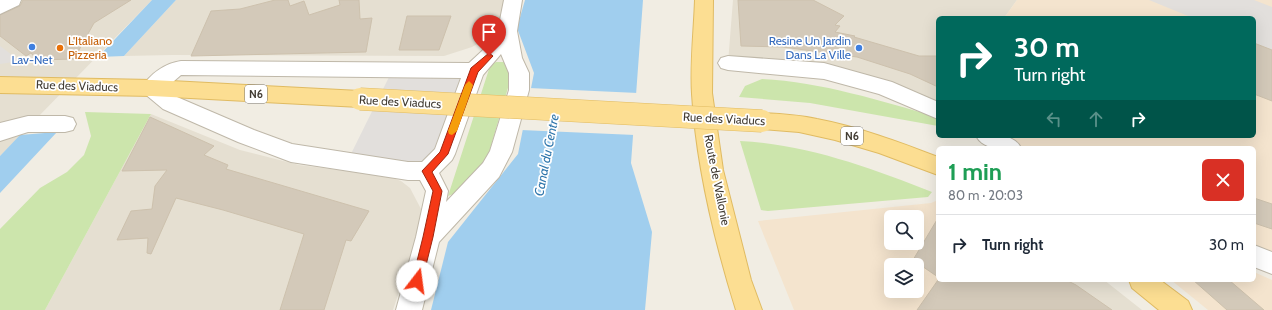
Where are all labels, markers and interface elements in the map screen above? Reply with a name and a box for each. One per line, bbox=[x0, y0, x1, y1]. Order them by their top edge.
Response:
pin bbox=[472, 15, 506, 56]
icon: arrive bbox=[478, 21, 500, 43]
text: 30 m bbox=[1014, 30, 1080, 64]
icon: right bbox=[948, 32, 1000, 84]
place label: L'Italiano Pizzeria bbox=[68, 33, 113, 62]
place label: Resine Un Jardin Dans La Ville bbox=[769, 33, 851, 62]
marker: Lav-Net bbox=[27, 42, 37, 52]
marker: L'Italiano Pizzeria bbox=[55, 43, 65, 53]
marker: Resine Un Jardin Dans La Ville bbox=[854, 43, 864, 53]
place label: Lav-Net bbox=[11, 52, 53, 67]
text: Turn right bbox=[1014, 64, 1085, 86]
street label: Rue des Viaducs bbox=[36, 77, 118, 94]
road number: N6 bbox=[245, 85, 267, 103]
street label: Rue des Viaducs bbox=[359, 92, 441, 111]
icon: left bbox=[1043, 108, 1065, 130]
icon: ahead bbox=[1085, 108, 1107, 130]
icon: right bbox=[1127, 108, 1149, 130]
street label: Rue des Viaducs bbox=[683, 109, 765, 128]
water label: Canal du Centre bbox=[530, 113, 562, 197]
road number: N6 bbox=[841, 127, 863, 145]
street label: Route de Wallonie bbox=[701, 133, 734, 227]
text: 1 min bbox=[948, 157, 1002, 186]
button: close bbox=[1202, 159, 1244, 201]
text: 80 m · 20:03 bbox=[948, 187, 1023, 203]
map controls bbox=[884, 210, 924, 298]
button: search bbox=[884, 210, 924, 250]
icon: right bbox=[948, 234, 970, 256]
text: Turn right bbox=[982, 236, 1043, 254]
text: 30 m bbox=[1209, 236, 1244, 254]
button: layers bbox=[884, 258, 924, 298]
position arrow bbox=[396, 260, 438, 302]

